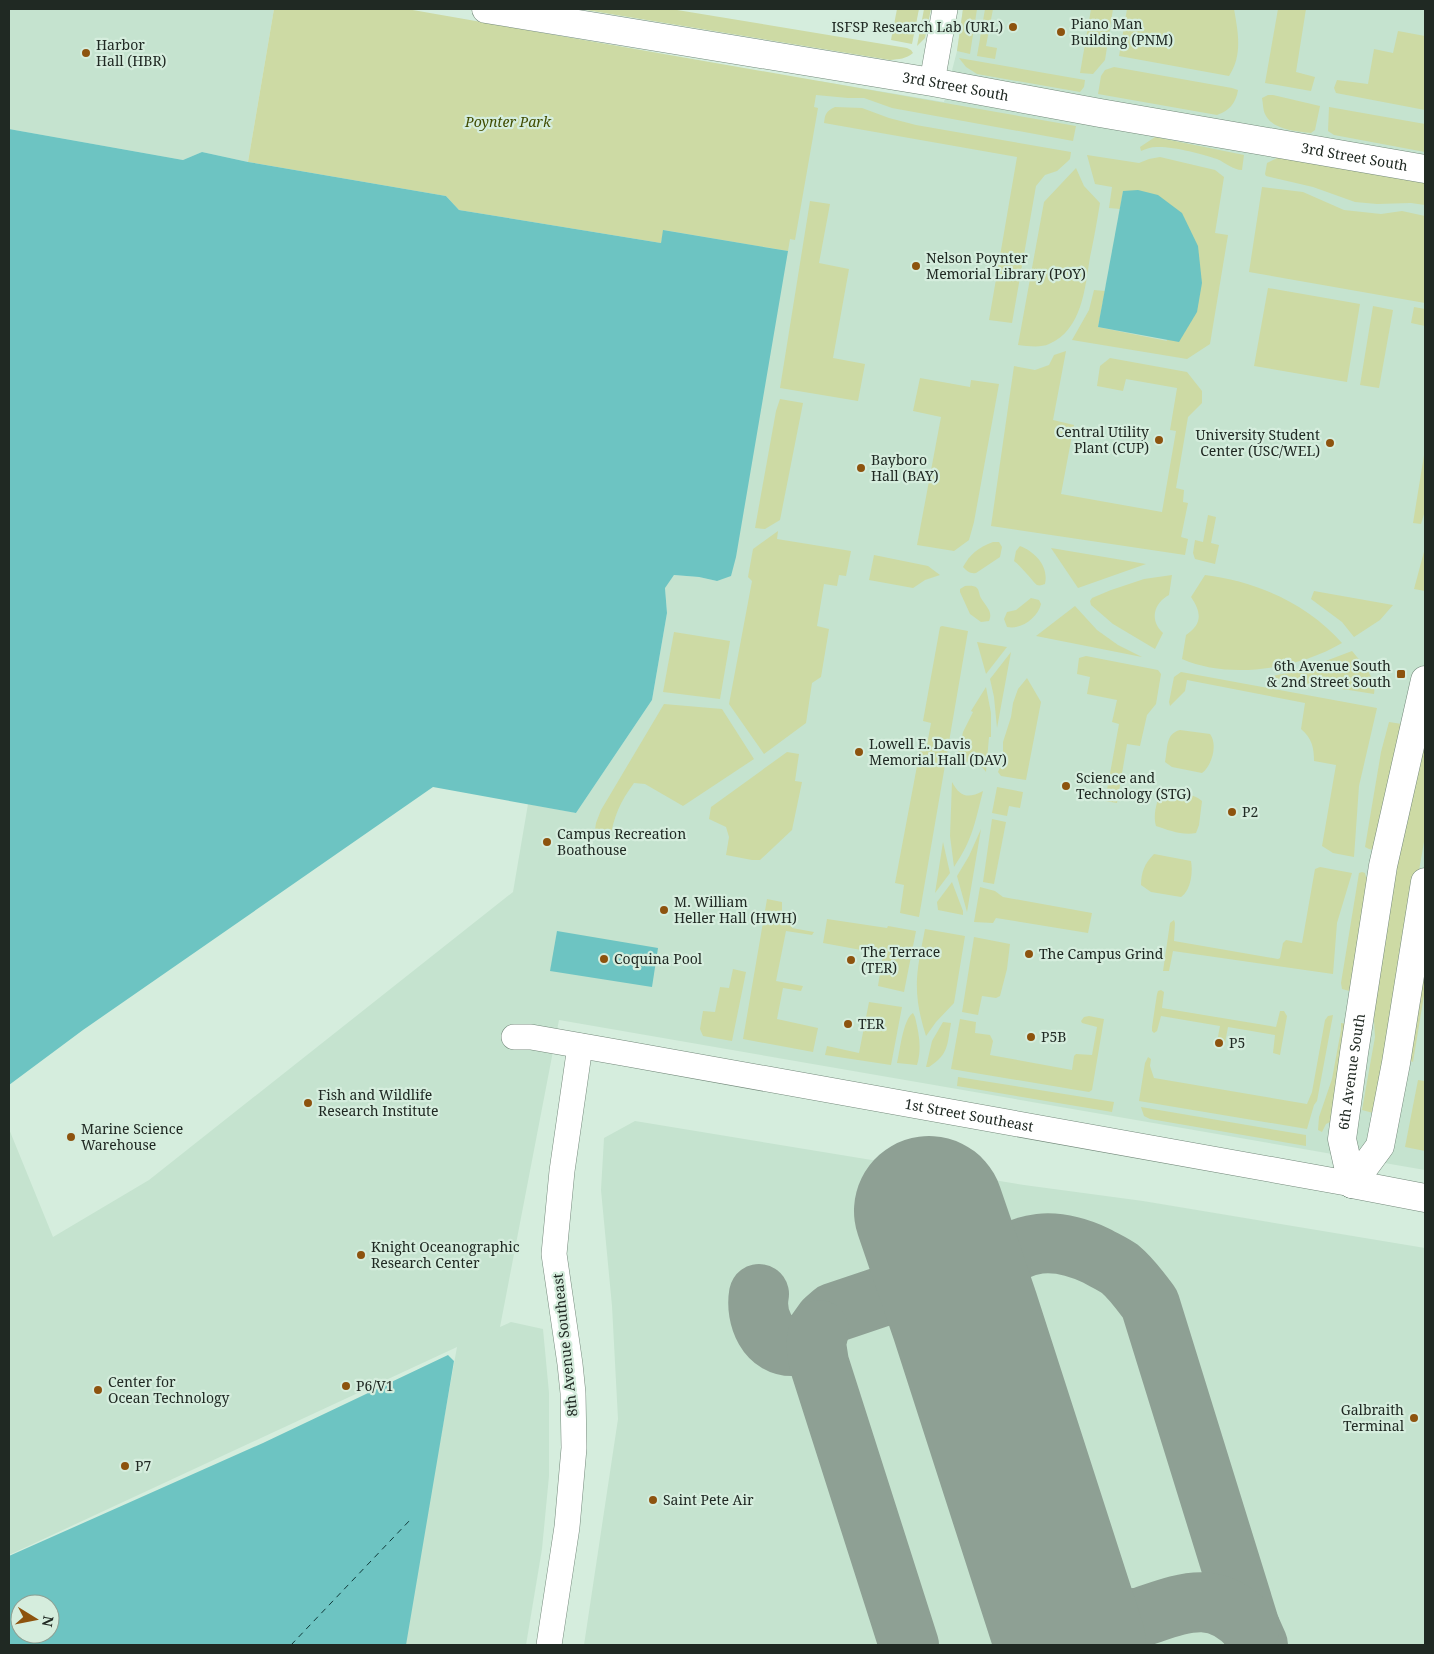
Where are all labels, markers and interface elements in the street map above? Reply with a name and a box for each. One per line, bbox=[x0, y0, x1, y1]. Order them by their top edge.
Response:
place label: Piano Man Building (PNM) bbox=[1071, 14, 1173, 49]
place label: ISFSP Research Lab (URL) bbox=[831, 17, 1003, 36]
marker: ISFSP Research Lab (URL) bbox=[1007, 21, 1019, 33]
marker: Piano Man Building (PNM) bbox=[1055, 26, 1067, 38]
place label: Harbor Hall (HBR) bbox=[96, 35, 167, 70]
marker: Harbor Hall (HBR) bbox=[80, 47, 92, 59]
street label: 3rd Street South bbox=[901, 67, 1011, 105]
park label: Poynter Park bbox=[464, 112, 552, 131]
street label: 3rd Street South bbox=[1300, 138, 1409, 175]
place label: Nelson Poynter Memorial Library (POY) bbox=[926, 248, 1086, 283]
marker: Nelson Poynter Memorial Library (POY) bbox=[910, 260, 922, 272]
place label: Central Utility Plant (CUP) bbox=[1056, 422, 1149, 457]
place label: University Student Center (USC/WEL) bbox=[1196, 425, 1320, 460]
marker: Central Utility Plant (CUP) bbox=[1153, 434, 1165, 446]
marker: University Student Center (USC/WEL) bbox=[1324, 437, 1336, 449]
place label: Bayboro Hall (BAY) bbox=[871, 450, 939, 485]
marker: Bayboro Hall (BAY) bbox=[855, 462, 867, 474]
place label: 6th Avenue South & 2nd Street South bbox=[1267, 656, 1391, 691]
marker: 6th Avenue South & 2nd Street South bbox=[1395, 668, 1407, 680]
place label: Lowell E. Davis Memorial Hall (DAV) bbox=[869, 734, 1007, 769]
marker: Lowell E. Davis Memorial Hall (DAV) bbox=[853, 746, 865, 758]
place label: Science and Technology (STG) bbox=[1076, 768, 1191, 803]
marker: Science and Technology (STG) bbox=[1060, 780, 1072, 792]
place label: P2 bbox=[1242, 802, 1258, 821]
marker: P2 bbox=[1226, 806, 1238, 818]
place label: Campus Recreation Boathouse bbox=[557, 824, 686, 859]
marker: Campus Recreation Boathouse bbox=[541, 836, 553, 848]
place label: M. William Heller Hall (HWH) bbox=[674, 892, 797, 927]
marker: M. William Heller Hall (HWH) bbox=[658, 904, 670, 916]
place label: The Terrace (TER) bbox=[861, 942, 940, 977]
place label: The Campus Grind bbox=[1039, 944, 1164, 963]
marker: The Campus Grind bbox=[1023, 948, 1035, 960]
place label: Coquina Pool bbox=[614, 949, 703, 968]
marker: Coquina Pool bbox=[598, 953, 610, 965]
marker: The Terrace (TER) bbox=[845, 954, 857, 966]
street label: 6th Avenue South bbox=[1333, 1012, 1369, 1131]
place label: TER bbox=[858, 1014, 885, 1033]
marker: TER bbox=[842, 1018, 854, 1030]
place label: P5B bbox=[1041, 1027, 1066, 1046]
marker: P5B bbox=[1025, 1031, 1037, 1043]
place label: P5 bbox=[1229, 1033, 1245, 1052]
marker: P5 bbox=[1213, 1037, 1225, 1049]
place label: Fish and Wildlife Research Institute bbox=[318, 1085, 439, 1120]
street label: 1st Street Southeast bbox=[903, 1094, 1035, 1136]
marker: Fish and Wildlife Research Institute bbox=[302, 1097, 314, 1109]
place label: Marine Science Warehouse bbox=[81, 1119, 183, 1154]
marker: Marine Science Warehouse bbox=[65, 1131, 77, 1143]
place label: Knight Oceanographic Research Center bbox=[371, 1237, 520, 1272]
marker: Knight Oceanographic Research Center bbox=[355, 1249, 367, 1261]
street label: 8th Avenue Southeast bbox=[548, 1272, 581, 1418]
place label: Center for Ocean Technology bbox=[108, 1372, 230, 1407]
place label: P6/V1 bbox=[356, 1376, 394, 1395]
marker: P6/V1 bbox=[340, 1380, 352, 1392]
marker: Center for Ocean Technology bbox=[92, 1384, 104, 1396]
place label: Galbraith Terminal bbox=[1341, 1400, 1405, 1435]
marker: Galbraith Terminal bbox=[1408, 1412, 1420, 1424]
place label: P7 bbox=[135, 1456, 151, 1475]
marker: P7 bbox=[119, 1460, 131, 1472]
place label: Saint Pete Air bbox=[663, 1490, 754, 1509]
marker: Saint Pete Air bbox=[647, 1494, 659, 1506]
north arrow bbox=[10, 1594, 60, 1644]
text: N bbox=[38, 1614, 59, 1628]

